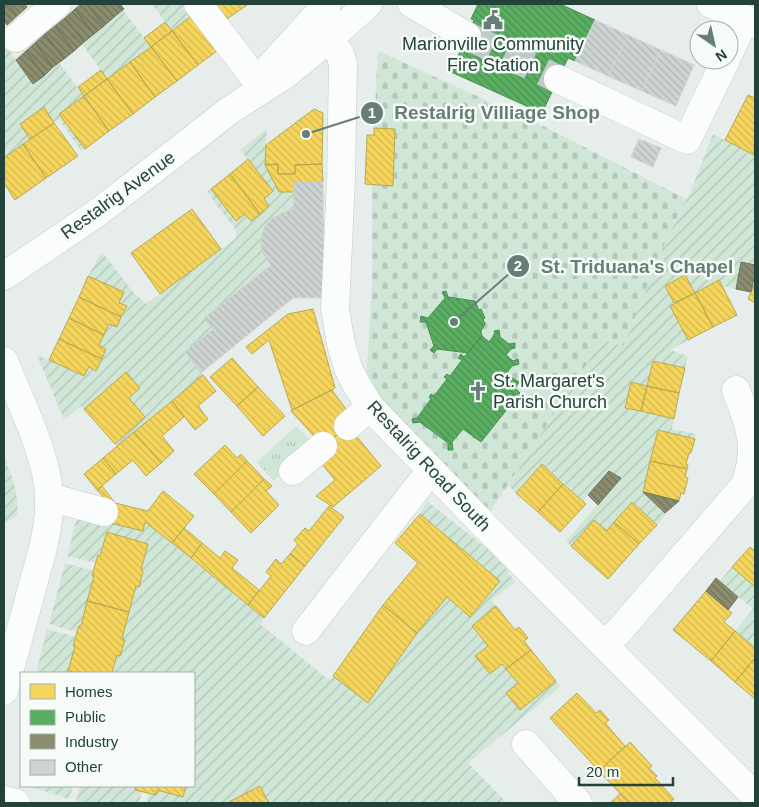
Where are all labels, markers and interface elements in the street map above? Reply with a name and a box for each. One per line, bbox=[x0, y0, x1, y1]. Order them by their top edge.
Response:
public building icon: Marionville Community Fire Station bbox=[482, 9, 504, 31]
north arrow bbox=[689, 20, 739, 70]
place label: Marionville Community Fire Station bbox=[402, 34, 584, 75]
text: N bbox=[713, 46, 730, 65]
callout: Restalrig Villiage Shop bbox=[359, 96, 610, 130]
text: Restalrig Villiage Shop bbox=[394, 102, 600, 123]
text: 1 bbox=[368, 104, 376, 121]
street label: Restalrig Avenue bbox=[57, 147, 179, 243]
callout: St. Triduana's Chapel bbox=[506, 249, 743, 283]
text: St. Triduana's Chapel bbox=[541, 256, 733, 277]
text: 2 bbox=[514, 257, 522, 274]
place label: St. Margaret's Parish Church bbox=[493, 371, 607, 412]
church icon: St. Margaret's Parish Church bbox=[467, 380, 489, 402]
street label: Restalrig Road South bbox=[363, 397, 495, 535]
legend bbox=[20, 672, 195, 787]
text: Homes bbox=[65, 683, 113, 700]
text: Public bbox=[65, 708, 106, 725]
text: Industry bbox=[65, 733, 119, 750]
scale bar bbox=[579, 754, 673, 786]
text: Other bbox=[65, 758, 103, 775]
text: 20 m bbox=[586, 763, 619, 780]

